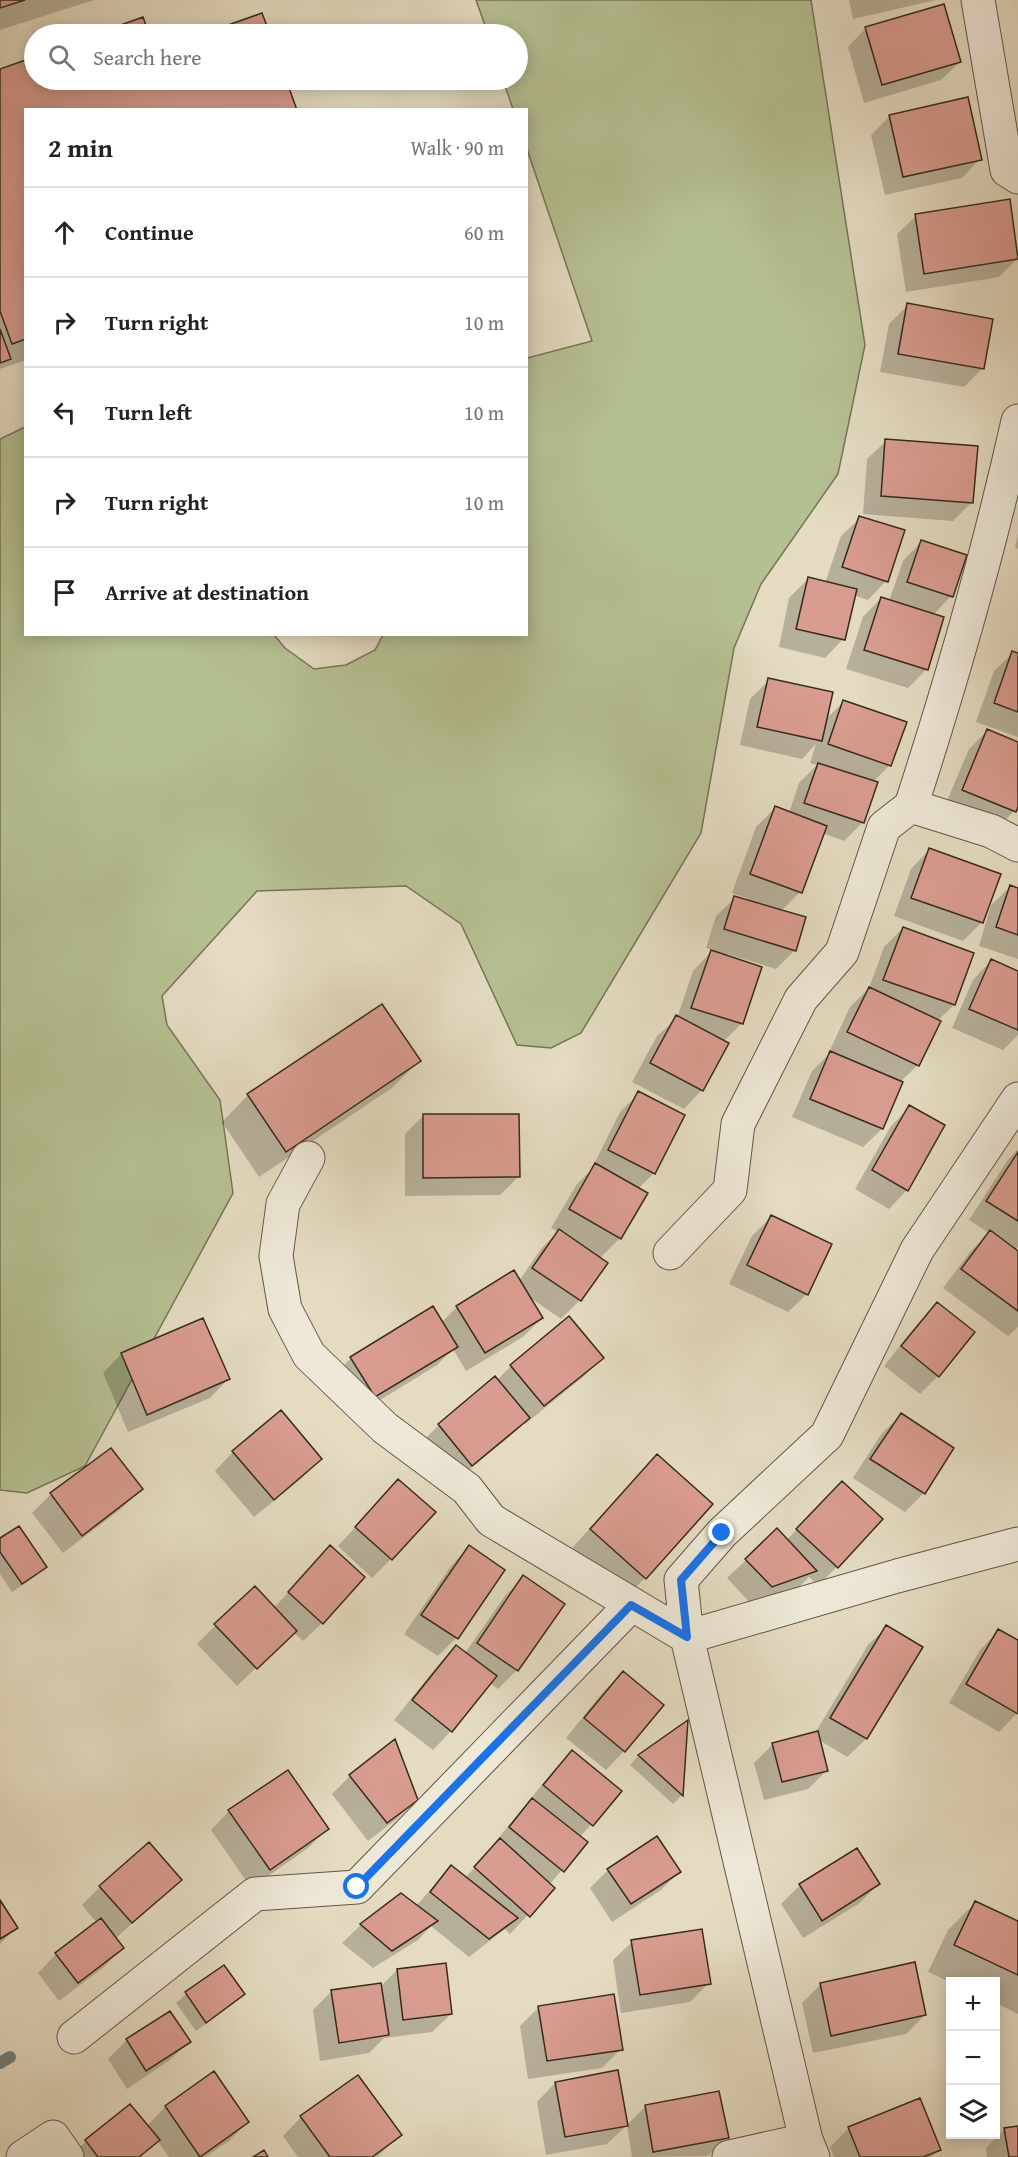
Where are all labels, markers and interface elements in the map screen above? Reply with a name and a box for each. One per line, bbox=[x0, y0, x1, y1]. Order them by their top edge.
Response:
search box bbox=[24, 24, 528, 90]
icon: search bbox=[45, 41, 78, 74]
text: Search here bbox=[93, 41, 202, 73]
text: 2 min bbox=[48, 128, 113, 167]
text: Walk · 90 m bbox=[410, 133, 504, 162]
icon: ahead bbox=[48, 216, 81, 249]
text: Continue bbox=[105, 216, 194, 248]
text: 60 m bbox=[464, 218, 504, 247]
icon: right bbox=[48, 306, 81, 339]
text: Turn right bbox=[105, 306, 208, 338]
text: 10 m bbox=[464, 308, 504, 337]
icon: left bbox=[48, 396, 81, 429]
text: Turn left bbox=[105, 396, 192, 428]
text: 10 m bbox=[464, 398, 504, 427]
icon: right bbox=[48, 486, 81, 519]
text: Turn right bbox=[105, 486, 208, 518]
text: 10 m bbox=[464, 488, 504, 517]
icon: arrive bbox=[48, 576, 81, 609]
text: Arrive at destination bbox=[105, 576, 309, 608]
route end bbox=[708, 1519, 734, 1545]
route start bbox=[343, 1873, 369, 1899]
map controls bbox=[946, 1977, 1000, 2139]
button: + bbox=[946, 1977, 1000, 2031]
button: − bbox=[946, 2031, 1000, 2085]
button: layers bbox=[946, 2085, 1000, 2139]

